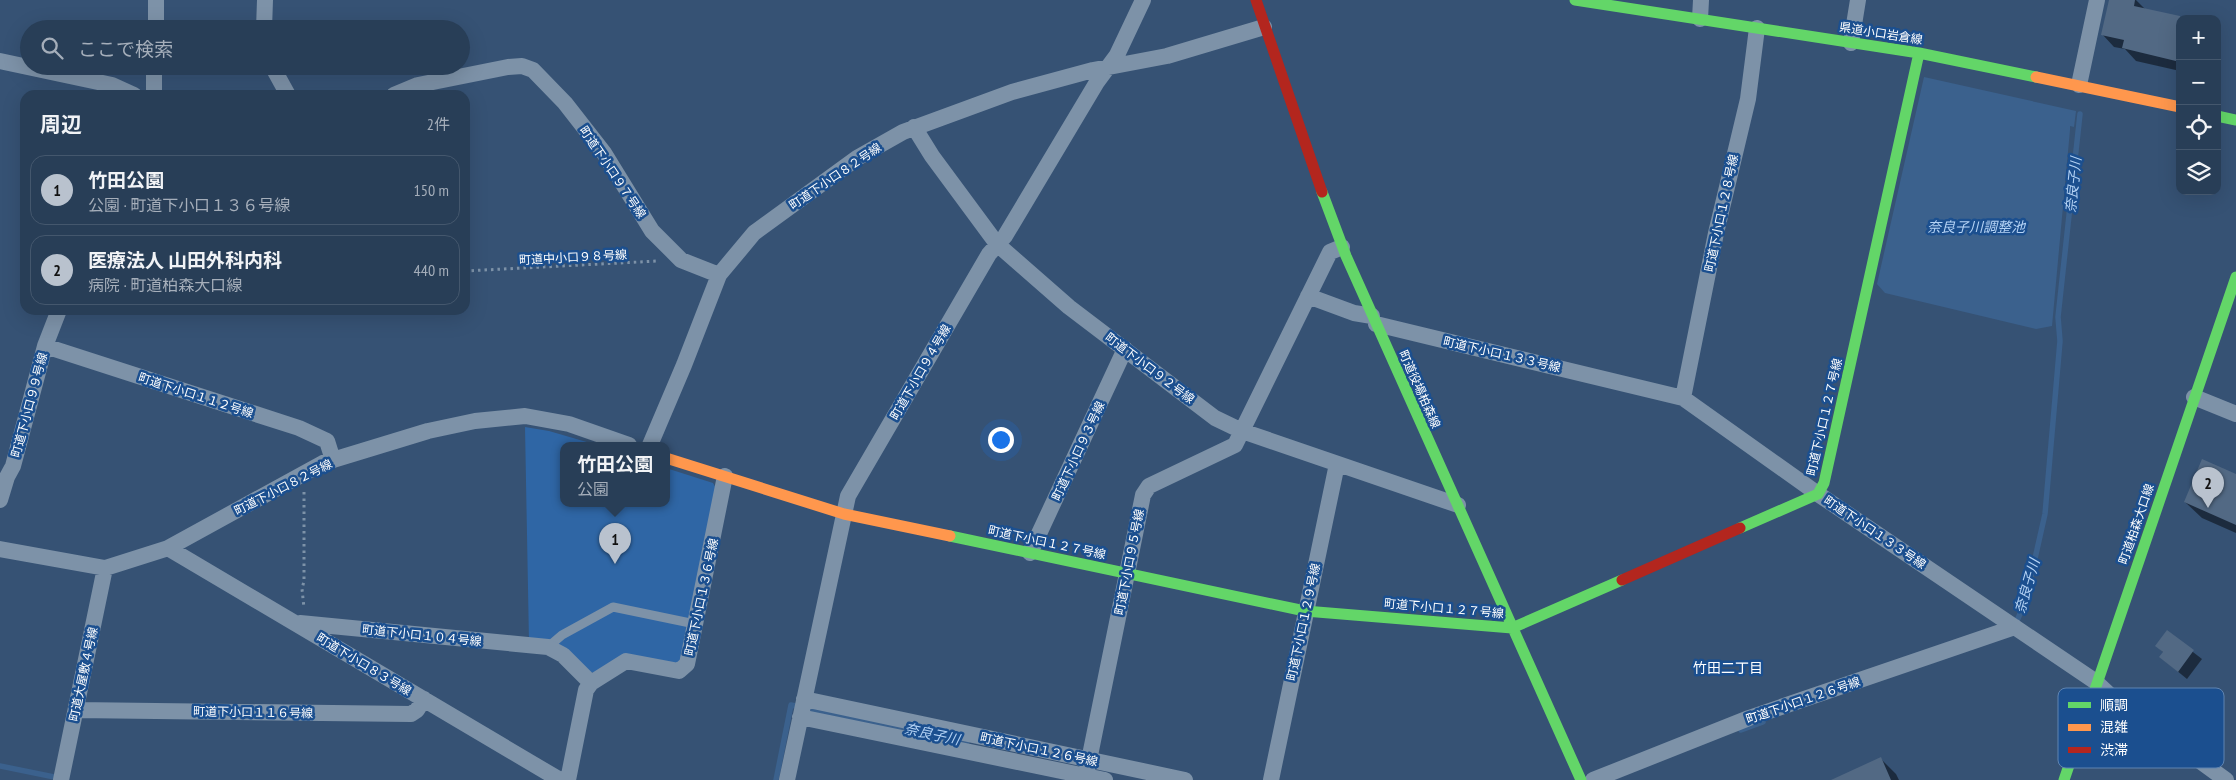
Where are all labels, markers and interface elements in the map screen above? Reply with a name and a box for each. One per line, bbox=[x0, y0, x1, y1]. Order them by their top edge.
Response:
map controls bbox=[2176, 15, 2221, 195]
button: + bbox=[2176, 15, 2221, 60]
street label: 県道小口岩倉線 bbox=[1838, 19, 1924, 47]
search box bbox=[20, 20, 470, 75]
icon: search bbox=[38, 34, 66, 62]
text: ここで検索 bbox=[78, 37, 173, 61]
button: − bbox=[2176, 60, 2221, 105]
button: locate bbox=[2176, 105, 2221, 150]
text: 周辺 bbox=[40, 111, 82, 138]
text: 2件 bbox=[427, 114, 450, 134]
street label: 町道下小口９７号線 bbox=[577, 123, 649, 221]
street label: 町道下小口８２号線 bbox=[786, 140, 884, 212]
button: layers bbox=[2176, 150, 2221, 195]
street label: 町道下小口１２８号線 bbox=[1701, 153, 1741, 273]
water label: 奈良子川 bbox=[2061, 154, 2085, 214]
text: 竹田公園 bbox=[88, 168, 164, 192]
text: 1 bbox=[53, 180, 61, 200]
text: 150 m bbox=[414, 180, 449, 200]
text: 公園 · 町道下小口１３６号線 bbox=[88, 195, 290, 215]
water label: 奈良子川調整池 bbox=[1927, 218, 2027, 236]
street label: 町道中小口９８号線 bbox=[519, 247, 627, 267]
text: 医療法人 山田外科内科 bbox=[88, 248, 282, 272]
text: 2 bbox=[53, 260, 61, 280]
text: 440 m bbox=[414, 260, 449, 280]
text: 病院 · 町道柏森大口線 bbox=[88, 275, 242, 295]
street label: 町道下小口９４号線 bbox=[887, 321, 953, 423]
street label: 町道下小口９２号線 bbox=[1102, 330, 1198, 406]
street label: 町道下小口１３３号線 bbox=[1442, 333, 1562, 375]
street label: 町道役場柏森線 bbox=[1396, 348, 1444, 430]
street label: 町道下小口９９号線 bbox=[8, 351, 50, 459]
street label: 町道下小口１２７号線 bbox=[1803, 357, 1845, 477]
street label: 町道下小口１１２号線 bbox=[137, 369, 255, 421]
street label: 町道下小口９３号線 bbox=[1048, 399, 1108, 503]
your location bbox=[988, 427, 1014, 453]
popup bbox=[560, 442, 670, 507]
text: 竹田公園 bbox=[577, 452, 653, 476]
street label: 町道下小口８２号線 bbox=[231, 456, 335, 518]
pin: 2 bbox=[2192, 467, 2224, 508]
text: 公園 bbox=[577, 479, 609, 499]
street label: 町道柏森大口線 bbox=[2115, 482, 2157, 566]
street label: 町道下小口１３３号線 bbox=[1821, 492, 1929, 572]
street label: 町道下小口９５号線 bbox=[1111, 508, 1147, 616]
street label: 町道下小口１２７号線 bbox=[987, 522, 1107, 562]
pin: 1 bbox=[599, 523, 631, 564]
street label: 町道下小口１３６号線 bbox=[681, 537, 721, 657]
water label: 奈良子川 bbox=[2011, 555, 2044, 615]
street label: 町道下小口１２９号線 bbox=[1283, 562, 1323, 682]
street label: 町道下小口１２７号線 bbox=[1384, 595, 1504, 621]
street label: 町道下小口１０４号線 bbox=[362, 621, 482, 649]
street label: 町道大屋敷４号線 bbox=[66, 625, 100, 723]
street label: 町道下小口８３号線 bbox=[314, 630, 414, 698]
district label: 竹田二丁目 bbox=[1693, 659, 1763, 677]
street label: 町道下小口１２６号線 bbox=[1744, 673, 1862, 727]
legend bbox=[2058, 688, 2224, 768]
text: 順調 bbox=[2100, 696, 2128, 714]
street label: 町道下小口１１６号線 bbox=[193, 703, 313, 721]
text: 混雑 bbox=[2100, 718, 2128, 736]
water label: 奈良子川 bbox=[903, 719, 963, 749]
street label: 町道下小口１２６号線 bbox=[979, 729, 1099, 769]
text: 渋滞 bbox=[2100, 741, 2128, 759]

